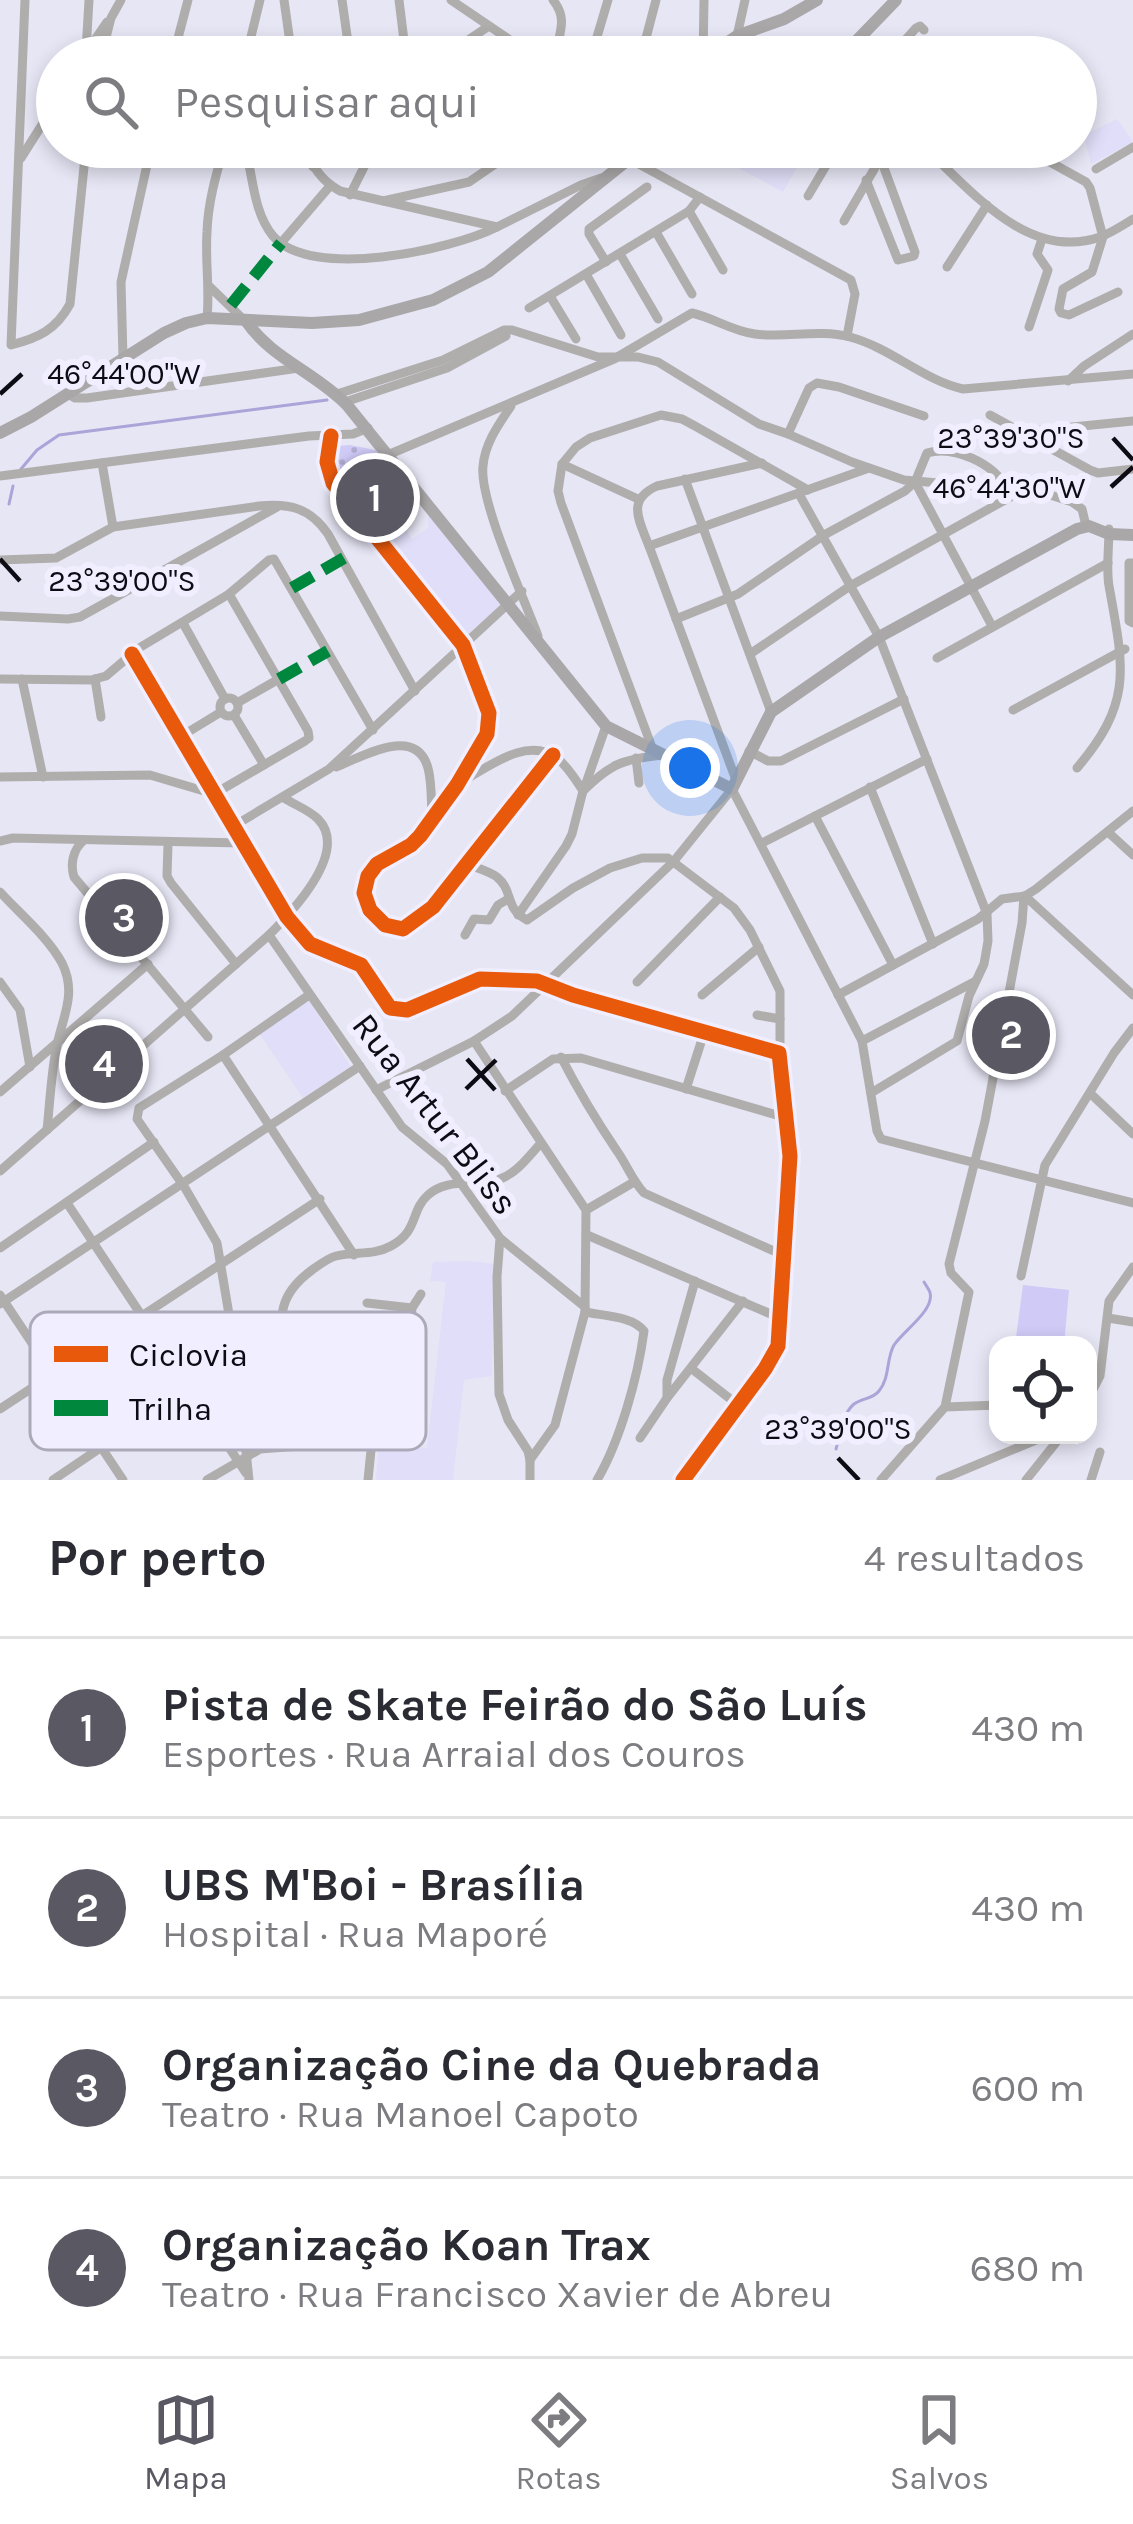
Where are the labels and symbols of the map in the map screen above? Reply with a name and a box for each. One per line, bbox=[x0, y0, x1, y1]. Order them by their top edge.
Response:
text: 46°44'00"W bbox=[47, 356, 201, 392]
text: 23°39'30"S bbox=[937, 420, 1085, 456]
pin: 1 bbox=[336, 453, 414, 543]
text: 46°44'30"W bbox=[932, 470, 1086, 506]
text: 23°39'00"S bbox=[48, 563, 196, 599]
your location bbox=[660, 738, 720, 798]
pin: 3 bbox=[85, 873, 163, 963]
pin: 2 bbox=[972, 990, 1050, 1080]
street label: Rua Artur Bliss bbox=[343, 1005, 527, 1223]
pin: 4 bbox=[65, 1019, 143, 1109]
legend bbox=[30, 1312, 426, 1450]
text: Ciclovia bbox=[129, 1336, 248, 1374]
text: Trilha bbox=[129, 1390, 212, 1428]
text: 23°39'00"S bbox=[764, 1411, 912, 1447]

